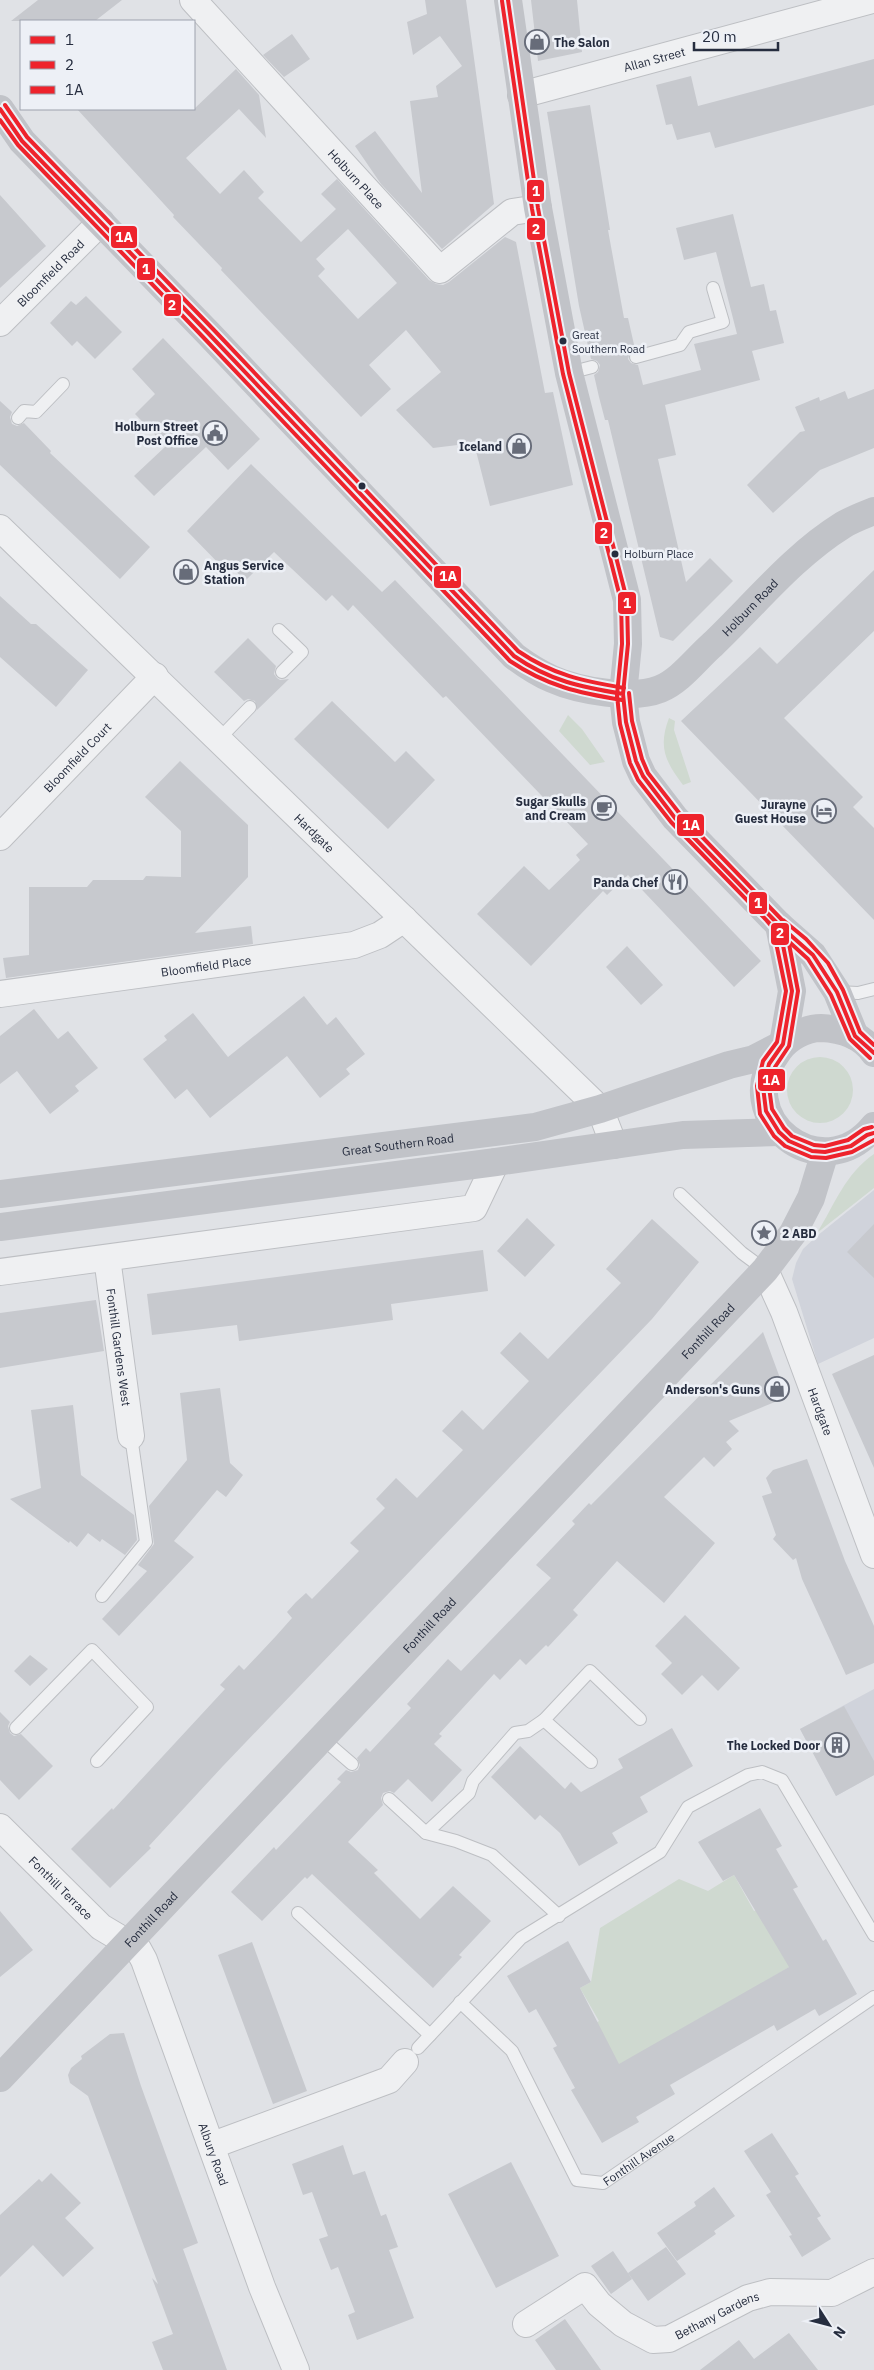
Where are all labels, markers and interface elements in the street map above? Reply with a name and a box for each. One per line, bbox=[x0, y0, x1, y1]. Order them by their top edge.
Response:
legend bbox=[20, 20, 195, 110]
scale bar bbox=[694, 20, 778, 52]
text: 20 m bbox=[702, 27, 737, 46]
shop icon: The Salon bbox=[524, 29, 550, 55]
text: 1 bbox=[65, 30, 74, 49]
place label: The Salon bbox=[554, 35, 610, 50]
street label: Allan Street bbox=[622, 43, 687, 74]
text: 2 bbox=[65, 55, 74, 74]
text: 1A bbox=[65, 80, 84, 99]
street label: Holburn Place bbox=[325, 145, 388, 212]
line badge: 1 bbox=[526, 179, 545, 203]
text: 1 bbox=[532, 182, 541, 200]
line badge: 2 bbox=[526, 217, 546, 241]
text: 2 bbox=[532, 220, 540, 238]
line badge: 1A bbox=[110, 225, 138, 249]
text: 1A bbox=[115, 228, 133, 246]
street label: Bloomfield Road bbox=[13, 236, 87, 310]
line badge: 1 bbox=[136, 257, 156, 281]
text: 1 bbox=[142, 260, 151, 278]
line badge: 2 bbox=[163, 293, 182, 317]
text: 2 bbox=[168, 296, 176, 314]
place label: Great Southern Road bbox=[572, 328, 645, 356]
marker: Great Southern Road bbox=[558, 336, 568, 346]
place label: Holburn Street Post Office bbox=[115, 419, 198, 448]
public building icon: Holburn Street Post Office bbox=[202, 420, 228, 446]
shop icon: Iceland bbox=[506, 433, 532, 459]
place label: Iceland bbox=[459, 439, 502, 454]
unlabelled marker bbox=[357, 481, 367, 491]
line badge: 2 bbox=[594, 521, 613, 545]
text: 2 bbox=[600, 524, 608, 542]
place label: Holburn Place bbox=[624, 547, 693, 561]
marker: Holburn Place bbox=[610, 549, 620, 559]
place label: Angus Service Station bbox=[204, 558, 284, 587]
shop icon: Angus Service Station bbox=[173, 559, 199, 585]
line badge: 1A bbox=[433, 565, 462, 589]
text: 1A bbox=[439, 567, 457, 585]
street label: Holburn Road bbox=[718, 575, 781, 639]
line badge: 1 bbox=[617, 591, 637, 615]
text: 1 bbox=[623, 594, 632, 612]
street label: Bloomfield Court bbox=[40, 719, 114, 795]
place label: Sugar Skulls and Cream bbox=[516, 794, 586, 823]
cafe icon: Sugar Skulls and Cream bbox=[591, 795, 617, 821]
place label: Jurayne Guest House bbox=[735, 797, 806, 826]
hotel icon: Jurayne Guest House bbox=[811, 798, 837, 824]
street label: Hardgate bbox=[292, 810, 338, 856]
line badge: 1A bbox=[676, 813, 705, 837]
text: 1A bbox=[682, 816, 700, 834]
restaurant icon: Panda Chef bbox=[662, 869, 688, 895]
place label: Panda Chef bbox=[593, 875, 659, 890]
line badge: 1 bbox=[748, 891, 768, 915]
text: 1 bbox=[754, 894, 763, 912]
line badge: 2 bbox=[770, 922, 790, 946]
text: 2 bbox=[776, 924, 784, 942]
street label: Bloomfield Place bbox=[160, 952, 253, 979]
line badge: 1A bbox=[757, 1068, 786, 1092]
text: 1A bbox=[762, 1071, 780, 1089]
street label: Great Southern Road bbox=[341, 1130, 455, 1159]
place icon: 2 ABD bbox=[751, 1220, 777, 1246]
place label: 2 ABD bbox=[782, 1226, 817, 1241]
street label: Fonthill Gardens West bbox=[104, 1287, 134, 1407]
street label: Fonthill Road bbox=[678, 1300, 737, 1362]
shop icon: Anderson's Guns bbox=[764, 1376, 790, 1402]
place label: Anderson's Guns bbox=[665, 1382, 760, 1397]
street label: Hardgate bbox=[805, 1385, 837, 1438]
street label: Fonthill Road bbox=[399, 1594, 459, 1656]
building icon: The Locked Door bbox=[824, 1732, 850, 1758]
place label: The Locked Door bbox=[727, 1738, 820, 1753]
street label: Fonthill Terrace bbox=[26, 1853, 96, 1923]
street label: Fonthill Road bbox=[121, 1888, 180, 1950]
street label: Albury Road bbox=[196, 2121, 232, 2188]
street label: Fonthill Avenue bbox=[600, 2129, 677, 2189]
street label: Bethany Gardens bbox=[672, 2288, 761, 2342]
north arrow bbox=[804, 2300, 854, 2350]
text: N bbox=[829, 2323, 850, 2342]

